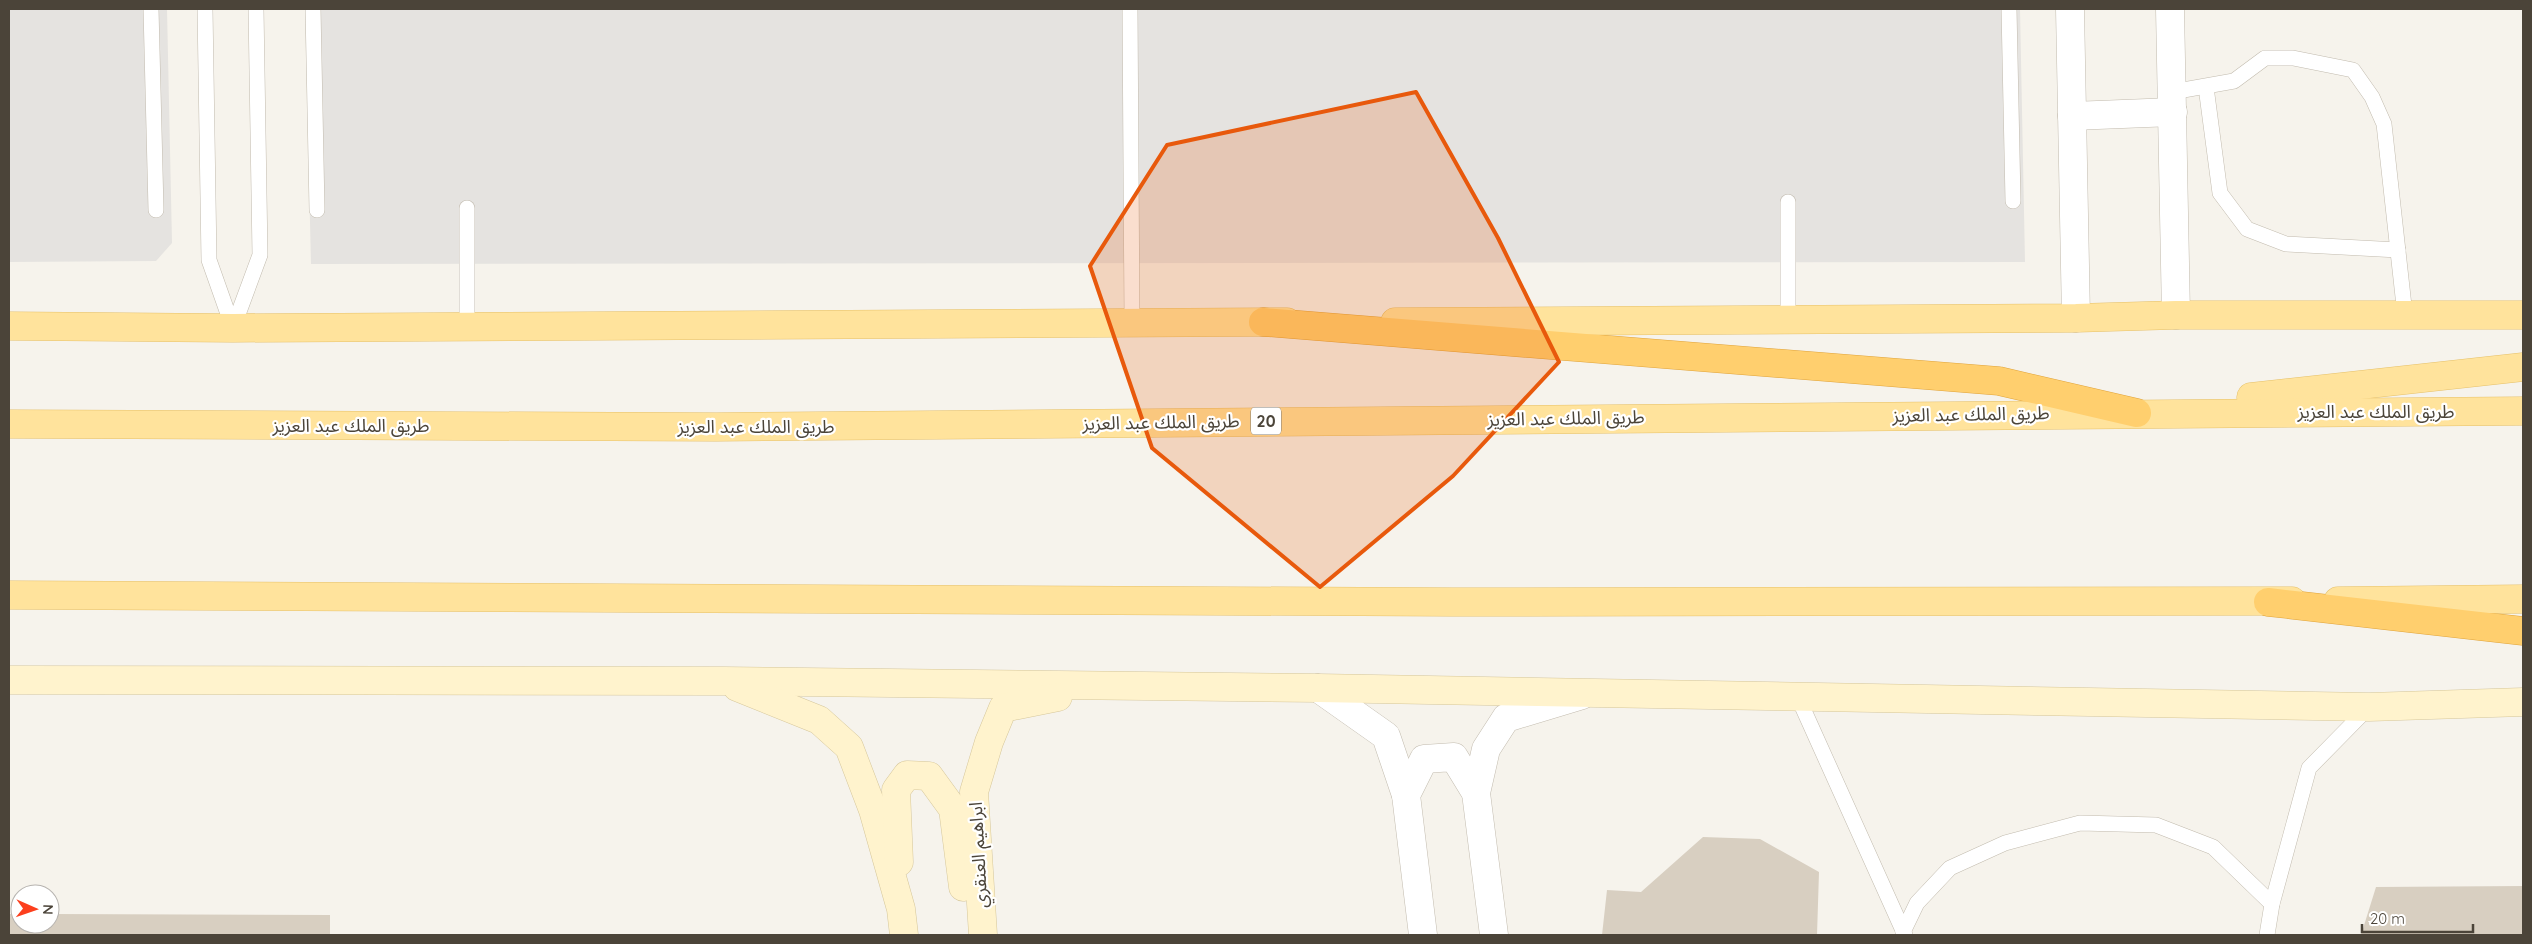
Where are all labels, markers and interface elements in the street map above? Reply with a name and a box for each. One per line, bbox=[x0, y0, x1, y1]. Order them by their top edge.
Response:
street label: طريق الملك عبد العزيز bbox=[2296, 400, 2455, 423]
street label: طريق الملك عبد العزيز bbox=[1891, 401, 2050, 427]
street label: طريق الملك عبد العزيز bbox=[1486, 405, 1645, 431]
road number: 20 bbox=[1251, 408, 1281, 434]
street label: طريق الملك عبد العزيز bbox=[1081, 409, 1240, 435]
street label: طريق الملك عبد العزيز bbox=[271, 414, 430, 437]
street label: طريق الملك عبد العزيز bbox=[676, 415, 835, 438]
street label: ابراهيم العنقري bbox=[964, 801, 994, 909]
north arrow bbox=[10, 884, 60, 934]
scale bar bbox=[2362, 902, 2473, 934]
text: N bbox=[39, 904, 57, 915]
text: 20 m bbox=[2370, 909, 2405, 928]

